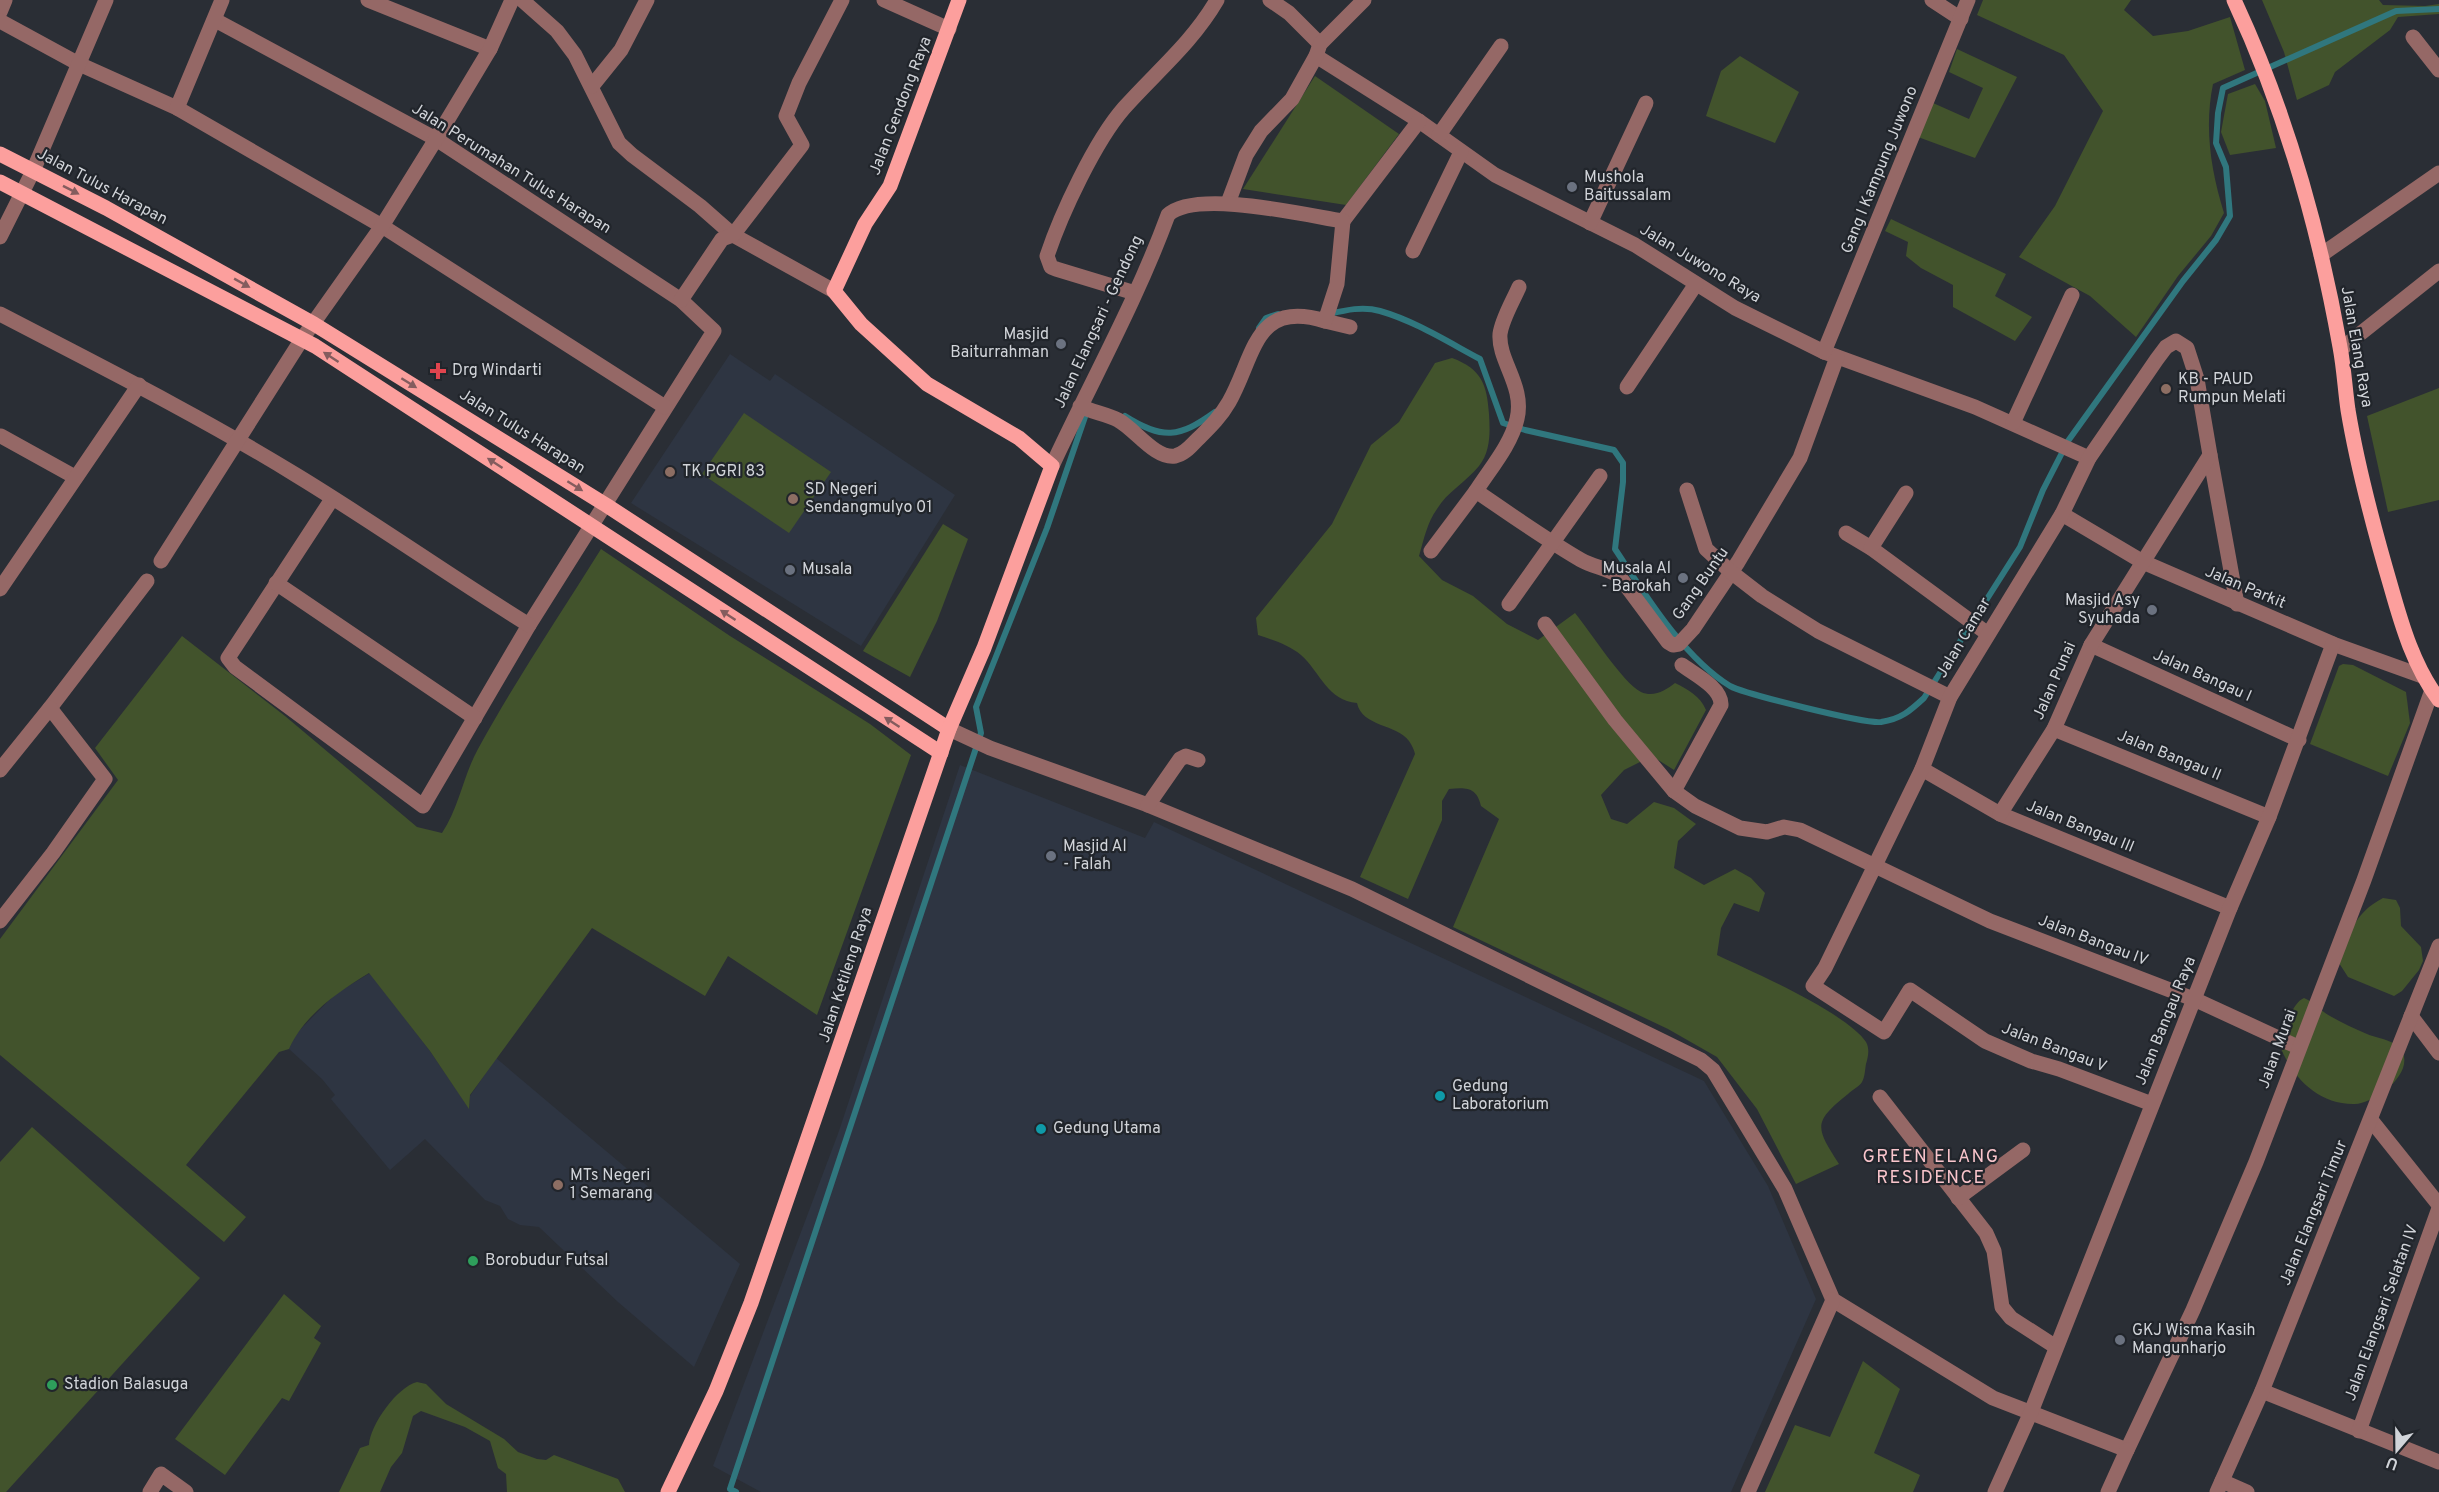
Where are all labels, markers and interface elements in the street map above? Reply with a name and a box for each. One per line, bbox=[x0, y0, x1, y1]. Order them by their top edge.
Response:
street label: Jalan Gendong Raya bbox=[865, 34, 937, 178]
street label: Gang I Kampung Juwono bbox=[1837, 83, 1923, 257]
street label: Jalan Perumahan Tulus Harapan bbox=[407, 99, 615, 239]
street label: Jalan Tulus Harapan bbox=[33, 144, 171, 230]
place label: Mushola Baitussalam bbox=[1584, 168, 1671, 206]
marker: Mushola Baitussalam bbox=[1565, 180, 1579, 194]
one-way arrow bbox=[62, 185, 79, 195]
street label: Jalan Juwono Raya bbox=[1636, 220, 1764, 308]
street label: Jalan Elangsari - Gendong bbox=[1050, 232, 1148, 412]
one-way arrow bbox=[234, 278, 251, 288]
street label: Jalan Elang Raya bbox=[2336, 285, 2376, 409]
place label: Masjid Baiturrahman bbox=[950, 325, 1049, 363]
marker: Masjid Baiturrahman bbox=[1054, 337, 1068, 351]
one-way arrow bbox=[323, 351, 339, 362]
place label: Drg Windarti bbox=[452, 361, 542, 381]
marker: Drg Windarti bbox=[429, 362, 447, 380]
place label: KB - PAUD Rumpun Melati bbox=[2178, 370, 2286, 408]
one-way arrow bbox=[401, 378, 417, 389]
marker: KB - PAUD Rumpun Melati bbox=[2159, 382, 2173, 396]
street label: Jalan Tulus Harapan bbox=[455, 385, 589, 479]
one-way arrow bbox=[487, 457, 503, 469]
place label: TK PGRI 83 bbox=[682, 462, 765, 482]
marker: TK PGRI 83 bbox=[663, 465, 677, 479]
one-way arrow bbox=[567, 480, 583, 491]
place label: SD Negeri Sendangmulyo 01 bbox=[805, 480, 932, 518]
marker: SD Negeri Sendangmulyo 01 bbox=[786, 492, 800, 506]
street label: Gang Buntu bbox=[1669, 544, 1733, 624]
place label: Musala Al - Barokah bbox=[1601, 559, 1671, 597]
place label: Musala bbox=[802, 560, 852, 580]
street label: Jalan Parkit bbox=[2202, 562, 2288, 614]
marker: Musala bbox=[783, 563, 797, 577]
marker: Musala Al - Barokah bbox=[1676, 571, 1690, 585]
place label: Masjid Asy Syuhada bbox=[2065, 591, 2140, 629]
street label: Jalan Camar bbox=[1932, 594, 1996, 682]
marker: Masjid Asy Syuhada bbox=[2145, 603, 2159, 617]
one-way arrow bbox=[720, 610, 736, 621]
street label: Jalan Punai bbox=[2029, 639, 2081, 723]
street label: Jalan Bangau I bbox=[2149, 645, 2255, 707]
one-way arrow bbox=[884, 716, 900, 727]
street label: Jalan Bangau II bbox=[2114, 726, 2224, 786]
street label: Jalan Bangau III bbox=[2023, 796, 2137, 858]
place label: Masjid Al - Falah bbox=[1063, 837, 1127, 875]
marker: Masjid Al - Falah bbox=[1044, 849, 1058, 863]
street label: Jalan Ketileng Raya bbox=[815, 905, 877, 1045]
street label: Jalan Bangau IV bbox=[2035, 911, 2151, 971]
street label: Jalan Bangau Raya bbox=[2131, 954, 2201, 1088]
street label: Jalan Murai bbox=[2254, 1007, 2302, 1091]
street label: Jalan Bangau V bbox=[1998, 1019, 2110, 1077]
place label: Gedung Laboratorium bbox=[1452, 1077, 1549, 1115]
marker: Gedung Laboratorium bbox=[1433, 1089, 1447, 1103]
place label: Gedung Utama bbox=[1053, 1119, 1161, 1139]
marker: Gedung Utama bbox=[1034, 1122, 1048, 1136]
street label: Jalan Elangsari Timur bbox=[2276, 1137, 2352, 1289]
district label: GREEN ELANG RESIDENCE bbox=[1862, 1146, 2000, 1190]
place label: MTs Negeri 1 Semarang bbox=[570, 1166, 653, 1204]
marker: MTs Negeri 1 Semarang bbox=[551, 1178, 565, 1192]
street label: Jalan Elangsari Selatan IV bbox=[2341, 1222, 2423, 1404]
place label: Borobudur Futsal bbox=[485, 1251, 609, 1271]
marker: Borobudur Futsal bbox=[466, 1254, 480, 1268]
place label: GKJ Wisma Kasih Mangunharjo bbox=[2132, 1321, 2255, 1359]
marker: GKJ Wisma Kasih Mangunharjo bbox=[2113, 1333, 2127, 1347]
place label: Stadion Balasuga bbox=[64, 1375, 188, 1395]
marker: Stadion Balasuga bbox=[45, 1378, 59, 1392]
north arrow bbox=[2367, 1420, 2427, 1480]
text: U bbox=[2384, 1451, 2401, 1474]

